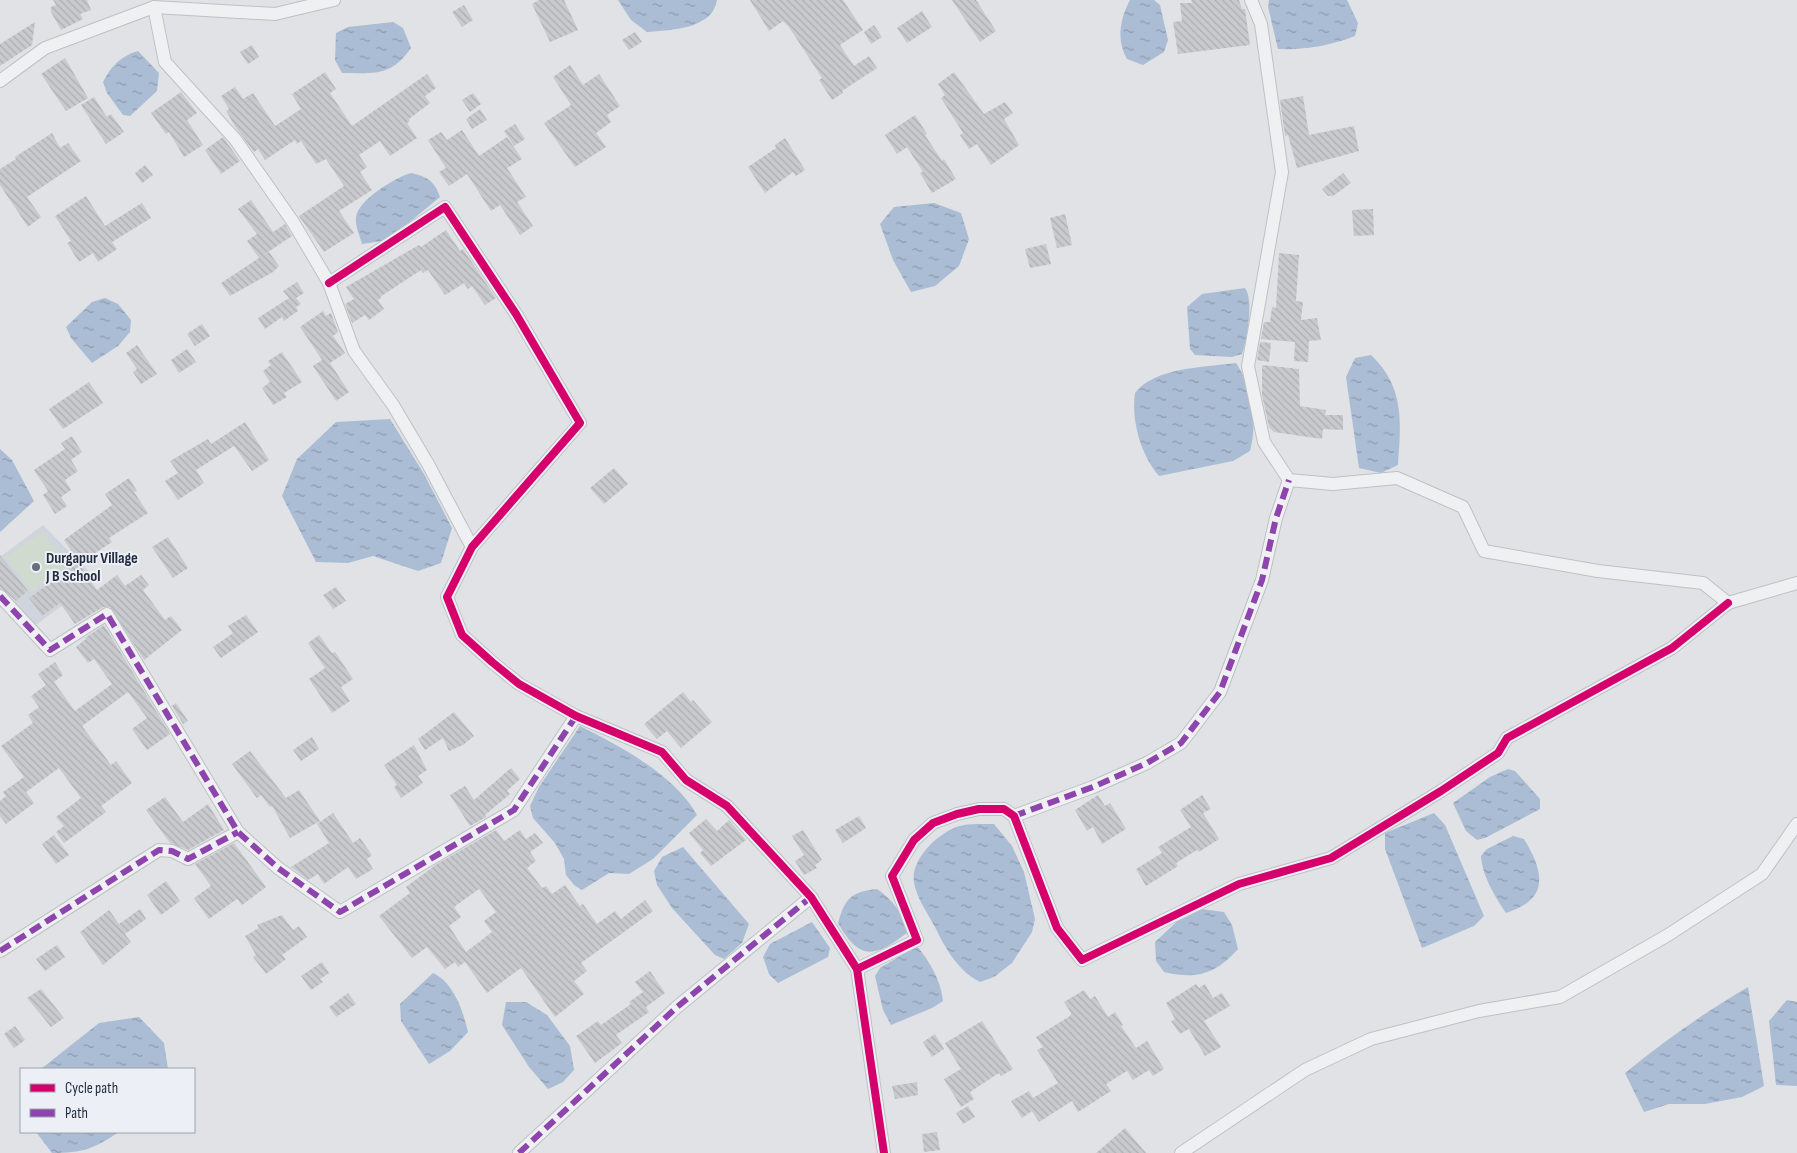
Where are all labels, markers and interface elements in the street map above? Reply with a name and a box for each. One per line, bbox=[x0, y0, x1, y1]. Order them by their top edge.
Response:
place label: Durgapur Village J B School bbox=[45, 549, 138, 586]
marker: Durgapur Village J B School bbox=[30, 561, 42, 573]
legend bbox=[20, 1068, 195, 1133]
text: Cycle path bbox=[65, 1079, 118, 1098]
text: Path bbox=[65, 1104, 88, 1123]

